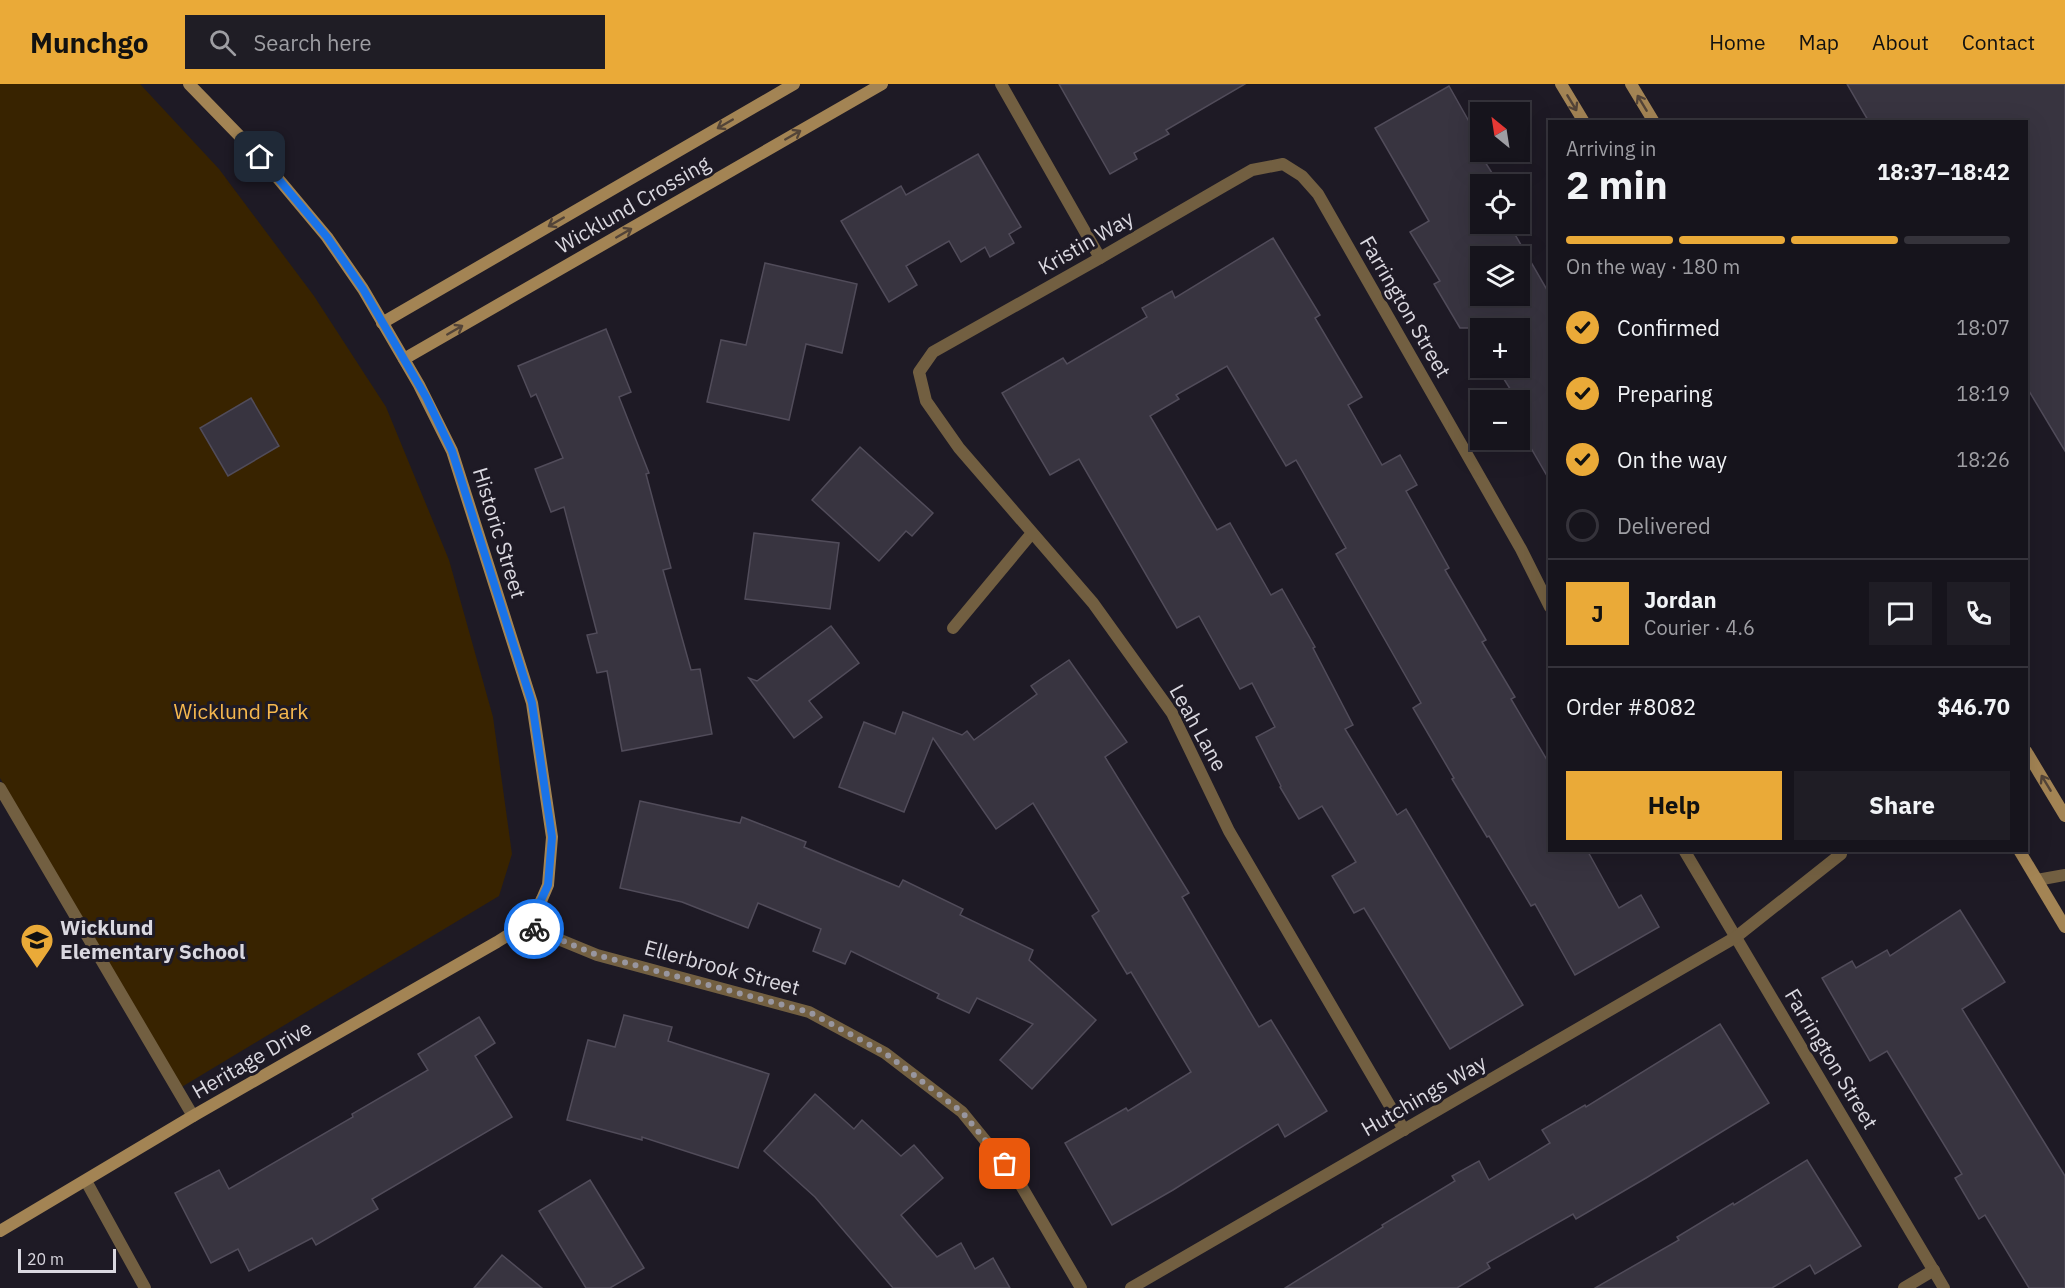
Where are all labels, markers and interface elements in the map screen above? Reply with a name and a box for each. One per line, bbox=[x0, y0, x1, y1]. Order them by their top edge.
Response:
search box bbox=[185, 15, 605, 69]
text: Munchgo bbox=[30, 24, 149, 61]
icon: search bbox=[206, 26, 239, 59]
text: Search here bbox=[254, 28, 372, 57]
text: Home bbox=[1709, 28, 1766, 56]
text: Map bbox=[1799, 28, 1839, 56]
text: About bbox=[1872, 28, 1929, 56]
text: Contact bbox=[1962, 28, 2035, 56]
one-way arrow bbox=[1567, 94, 1579, 111]
one-way arrow bbox=[1636, 95, 1648, 112]
north arrow bbox=[1470, 102, 1530, 162]
map controls bbox=[1470, 102, 1530, 450]
one-way arrow bbox=[717, 118, 734, 130]
one-way arrow bbox=[784, 129, 801, 141]
pin bbox=[234, 131, 285, 182]
text: Arriving in bbox=[1566, 135, 1656, 162]
icon: home bbox=[243, 140, 276, 173]
street label: Wicklund Crossing bbox=[550, 149, 715, 260]
text: 18:37–18:42 bbox=[1877, 157, 2010, 186]
text: 2 min bbox=[1566, 159, 1668, 210]
button: locate bbox=[1470, 174, 1530, 234]
street label: Kristin Way bbox=[1033, 203, 1139, 281]
one-way arrow bbox=[548, 216, 565, 228]
one-way arrow bbox=[615, 226, 632, 238]
street label: Farrington Street bbox=[1354, 231, 1458, 382]
button: layers bbox=[1470, 246, 1530, 306]
text: On the way · 180 m bbox=[1566, 253, 1740, 280]
icon: check bbox=[1566, 311, 1599, 344]
text: Confirmed bbox=[1617, 313, 1720, 342]
text: 18:07 bbox=[1956, 314, 2010, 341]
button: + bbox=[1470, 318, 1530, 378]
one-way arrow bbox=[445, 324, 463, 335]
icon: check bbox=[1566, 377, 1599, 410]
text: Preparing bbox=[1617, 379, 1712, 408]
text: 18:19 bbox=[1956, 380, 2010, 407]
button: − bbox=[1470, 390, 1530, 450]
icon: check bbox=[1566, 443, 1599, 476]
text: On the way bbox=[1617, 445, 1727, 474]
text: 18:26 bbox=[1956, 446, 2010, 473]
street label: Historic Street bbox=[467, 464, 533, 602]
text: Delivered bbox=[1617, 511, 1711, 540]
button: chat bbox=[1869, 582, 1932, 645]
button: phone bbox=[1947, 582, 2010, 645]
text: Jordan bbox=[1644, 585, 1717, 614]
text: J bbox=[1591, 599, 1604, 628]
text: Courier · 4.6 bbox=[1644, 614, 1755, 641]
street label: Leah Lane bbox=[1164, 679, 1234, 776]
text: Order #8082 bbox=[1566, 692, 1696, 721]
text: $46.70 bbox=[1937, 692, 2010, 721]
park label: Wicklund Park bbox=[174, 697, 308, 725]
button: Help bbox=[1566, 771, 1782, 840]
button: Share bbox=[1794, 771, 2010, 840]
one-way arrow bbox=[2039, 775, 2051, 792]
courier bbox=[504, 899, 564, 959]
place label: Wicklund Elementary School bbox=[60, 913, 245, 965]
icon: bike bbox=[518, 913, 551, 946]
school or university icon: Wicklund Elementary School bbox=[19, 922, 55, 969]
street label: Ellerbrook Street bbox=[641, 933, 803, 1001]
street label: Farrington Street bbox=[1779, 983, 1885, 1134]
street label: Heritage Drive bbox=[186, 1013, 317, 1105]
street label: Hutchings Way bbox=[1356, 1048, 1492, 1142]
pin bbox=[979, 1138, 1030, 1189]
icon: bag bbox=[988, 1147, 1021, 1180]
scale bar bbox=[18, 1246, 116, 1274]
text: 20 m bbox=[27, 1249, 64, 1269]

